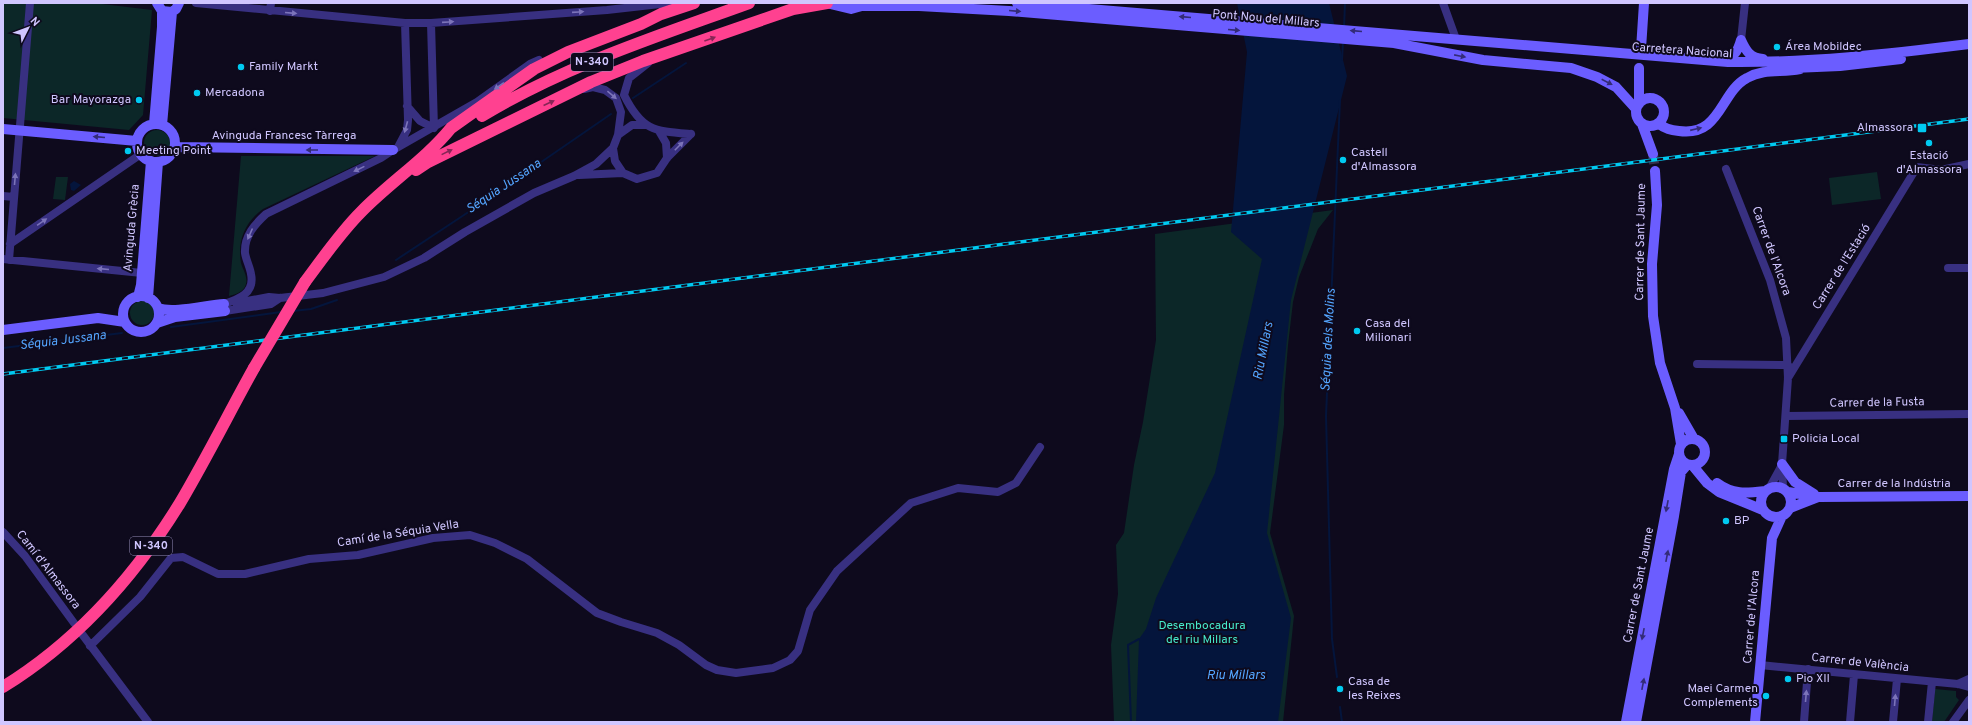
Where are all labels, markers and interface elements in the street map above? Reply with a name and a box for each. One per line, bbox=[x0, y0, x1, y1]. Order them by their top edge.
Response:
street label: Pont Nou del Millars bbox=[1212, 6, 1320, 32]
north arrow bbox=[8, 8, 48, 48]
one-way arrow bbox=[1009, 8, 1021, 15]
one-way arrow bbox=[572, 9, 584, 16]
one-way arrow bbox=[285, 10, 297, 16]
one-way arrow bbox=[1179, 13, 1191, 20]
text: N bbox=[27, 14, 43, 30]
one-way arrow bbox=[442, 18, 454, 25]
one-way arrow bbox=[1228, 26, 1240, 33]
one-way arrow bbox=[1350, 28, 1362, 35]
one-way arrow bbox=[704, 36, 716, 42]
place label: Área Mobildec bbox=[1785, 39, 1862, 55]
street label: Carretera Nacional bbox=[1631, 40, 1733, 62]
marker: Área Mobildec bbox=[1772, 42, 1782, 52]
road number: N-340 bbox=[571, 53, 613, 71]
one-way arrow bbox=[1454, 53, 1466, 59]
place label: Family Markt bbox=[249, 59, 318, 75]
marker: Family Markt bbox=[236, 62, 246, 72]
one-way arrow bbox=[1601, 79, 1613, 85]
one-way arrow bbox=[493, 82, 504, 90]
place label: Mercadona bbox=[205, 85, 265, 101]
marker: Mercadona bbox=[192, 88, 202, 98]
one-way arrow bbox=[607, 91, 617, 100]
place label: Bar Mayorazga bbox=[51, 92, 131, 108]
marker: Bar Mayorazga bbox=[134, 95, 144, 105]
one-way arrow bbox=[544, 100, 555, 106]
place label: Almassora bbox=[1857, 120, 1913, 136]
one-way arrow bbox=[403, 121, 409, 133]
marker: Almassora bbox=[1916, 122, 1928, 134]
one-way arrow bbox=[1690, 126, 1702, 132]
street label: Avinguda Francesc Tàrrega bbox=[212, 128, 356, 144]
one-way arrow bbox=[93, 134, 105, 141]
marker: Estació d'Almassora bbox=[1924, 138, 1934, 148]
one-way arrow bbox=[674, 141, 684, 151]
place label: Meeting Point bbox=[136, 143, 211, 159]
place label: Castell d'Almassora bbox=[1351, 145, 1417, 175]
marker: Meeting Point bbox=[123, 146, 133, 156]
one-way arrow bbox=[305, 147, 318, 153]
place label: Estació d'Almassora bbox=[1896, 148, 1962, 178]
one-way arrow bbox=[441, 149, 453, 155]
marker: Castell d'Almassora bbox=[1338, 155, 1348, 165]
water label: Séquia Jussana bbox=[464, 156, 545, 218]
one-way arrow bbox=[353, 166, 365, 172]
one-way arrow bbox=[12, 173, 19, 185]
street label: Carrer de Sant Jaume bbox=[1632, 183, 1650, 301]
street label: Avinguda Grècia bbox=[120, 184, 144, 272]
street label: Carrer de l'Alcora bbox=[1747, 204, 1795, 298]
one-way arrow bbox=[37, 218, 47, 226]
street label: Carrer de l'Estació bbox=[1809, 221, 1875, 313]
one-way arrow bbox=[246, 228, 253, 240]
one-way arrow bbox=[97, 266, 109, 272]
water label: Séquia dels Molins bbox=[1318, 288, 1340, 392]
place label: Casa del Milionari bbox=[1365, 316, 1411, 346]
water label: Riu Millars bbox=[1251, 320, 1277, 381]
marker: Casa del Milionari bbox=[1352, 326, 1362, 336]
water label: Séquia Jussana bbox=[19, 328, 107, 354]
street label: Carrer de la Fusta bbox=[1829, 394, 1925, 412]
place label: Policia Local bbox=[1792, 431, 1860, 447]
marker: Policia Local bbox=[1779, 434, 1789, 444]
street label: Carrer de la Indústria bbox=[1838, 476, 1950, 492]
one-way arrow bbox=[1664, 500, 1670, 512]
place label: BP bbox=[1734, 513, 1750, 529]
street label: Camí de la Séquia Vella bbox=[336, 516, 460, 552]
marker: BP bbox=[1721, 516, 1731, 526]
street label: Carrer de Sant Jaume bbox=[1620, 526, 1658, 644]
street label: Camí d'Almassora bbox=[12, 527, 84, 613]
road number: N-340 bbox=[130, 537, 172, 555]
one-way arrow bbox=[1664, 550, 1670, 562]
street label: Carrer de l'Alcora bbox=[1740, 570, 1764, 664]
park label: Desembocadura del riu Millars bbox=[1158, 618, 1246, 648]
one-way arrow bbox=[1640, 627, 1646, 640]
street label: Carrer de València bbox=[1810, 650, 1910, 676]
water label: Riu Millars bbox=[1207, 668, 1266, 684]
place label: Pio XII bbox=[1796, 671, 1830, 687]
place label: Casa de les Reixes bbox=[1348, 674, 1401, 704]
marker: Pio XII bbox=[1783, 674, 1793, 684]
one-way arrow bbox=[1640, 678, 1646, 690]
place label: Maei Carmen Complements bbox=[1683, 681, 1758, 711]
marker: Casa de les Reixes bbox=[1335, 684, 1345, 694]
one-way arrow bbox=[1803, 690, 1810, 702]
marker: Maei Carmen Complements bbox=[1761, 691, 1771, 701]
one-way arrow bbox=[1892, 694, 1898, 706]

